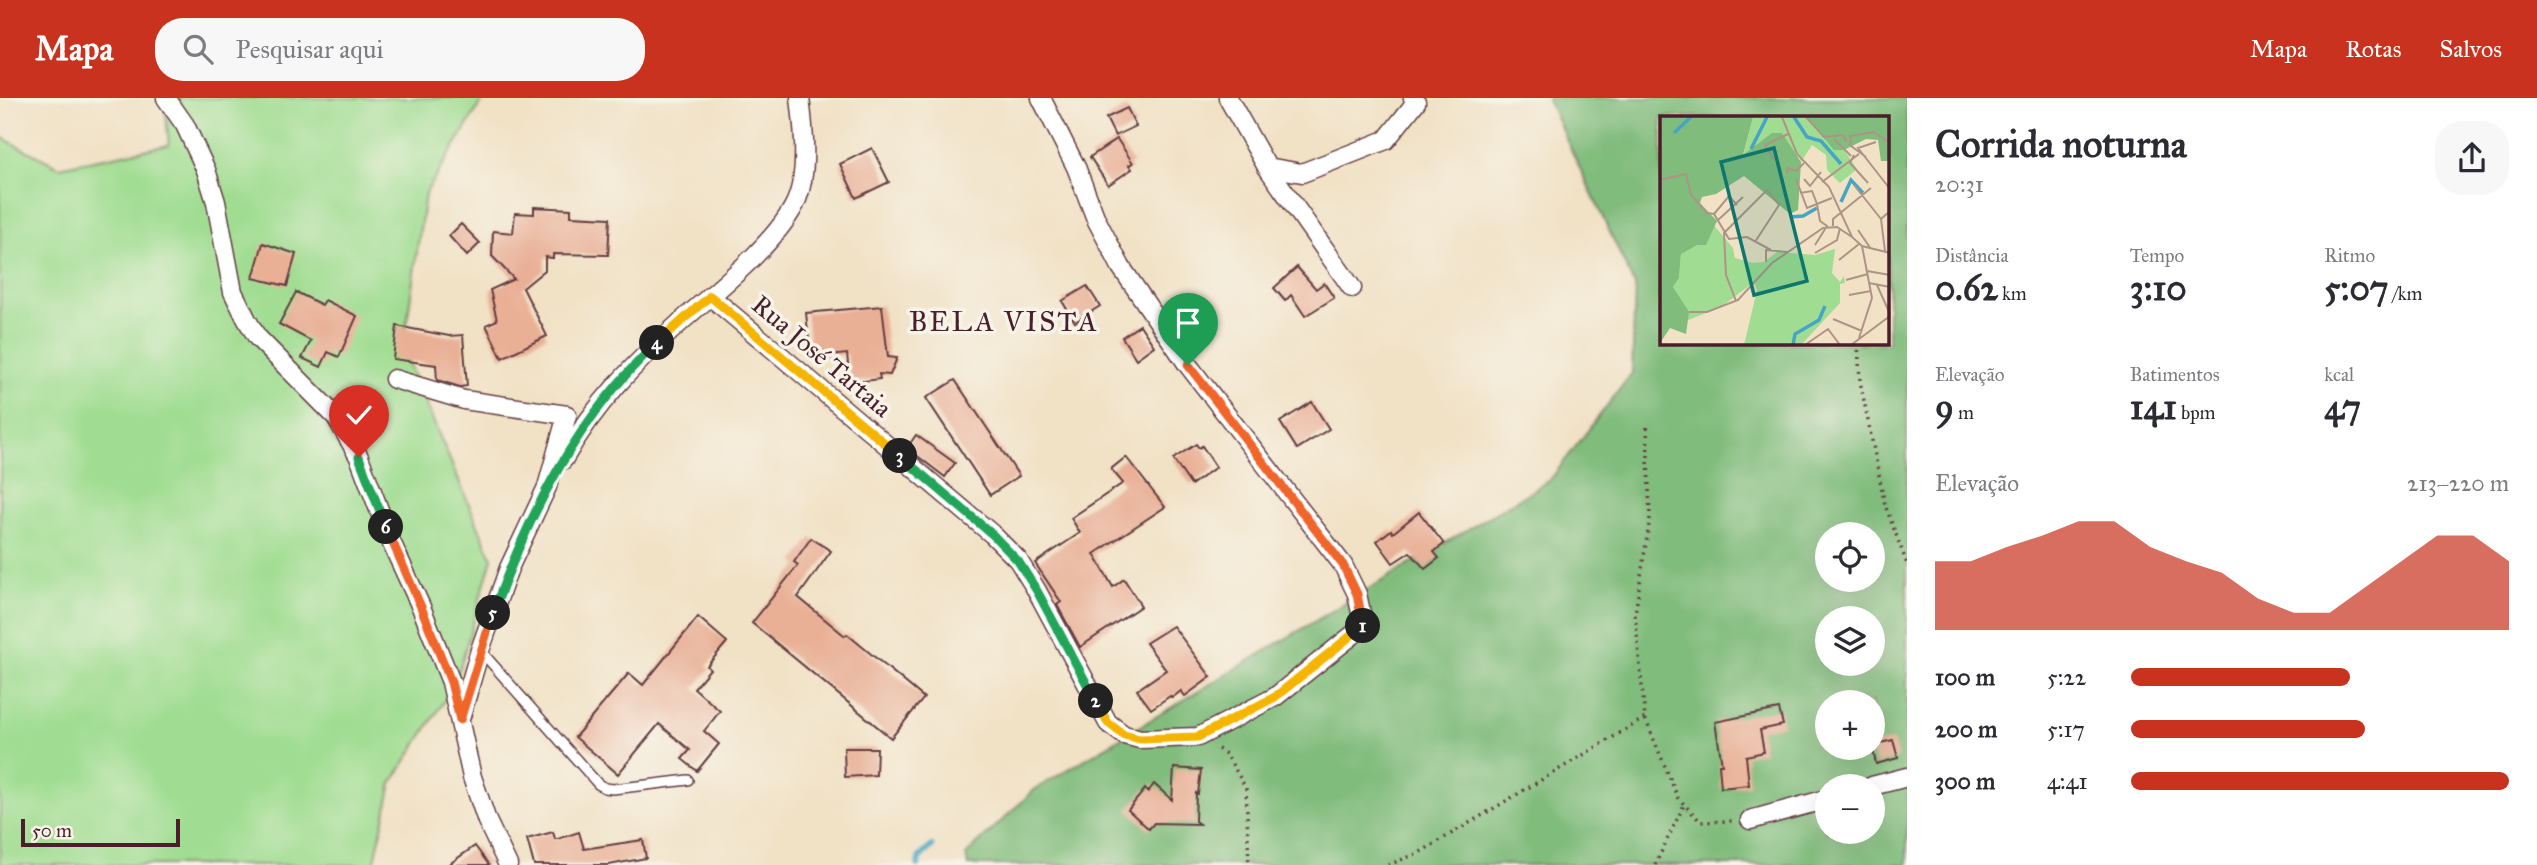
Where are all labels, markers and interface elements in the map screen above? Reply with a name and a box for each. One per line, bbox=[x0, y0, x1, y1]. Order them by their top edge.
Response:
search box bbox=[155, 18, 645, 81]
text: Mapa bbox=[35, 29, 113, 69]
icon: search bbox=[179, 30, 217, 68]
text: Pesquisar aqui bbox=[235, 33, 384, 65]
text: Mapa bbox=[2250, 34, 2307, 64]
text: Rotas bbox=[2345, 34, 2401, 64]
text: Salvos bbox=[2439, 34, 2502, 64]
inset map bbox=[1660, 116, 1890, 345]
text: Corrida noturna bbox=[1935, 121, 2187, 167]
button: share bbox=[2435, 121, 2509, 195]
text: 20:31 bbox=[1935, 170, 1984, 198]
text: Distância bbox=[1935, 244, 2008, 267]
text: Tempo bbox=[2130, 244, 2184, 267]
text: Ritmo bbox=[2324, 244, 2375, 267]
text: 0.62 bbox=[1935, 267, 1998, 310]
text: 3:10 bbox=[2130, 267, 2187, 310]
text: 5:07 bbox=[2324, 267, 2388, 310]
text: km bbox=[1998, 282, 2027, 305]
text: /km bbox=[2388, 282, 2422, 305]
street label: Rua José Tartaia bbox=[745, 288, 899, 424]
pin bbox=[1158, 293, 1218, 365]
district label: BELA VISTA bbox=[909, 304, 1099, 339]
icon: arrive bbox=[1169, 304, 1207, 342]
pin: 4 bbox=[640, 326, 674, 360]
text: 4 bbox=[651, 331, 662, 354]
text: Elevação bbox=[1935, 363, 2004, 386]
text: Batimentos bbox=[2130, 363, 2220, 386]
text: kcal bbox=[2324, 363, 2354, 386]
pin bbox=[329, 385, 389, 457]
text: 9 bbox=[1935, 386, 1954, 429]
text: 141 bbox=[2130, 386, 2177, 429]
text: 47 bbox=[2324, 386, 2361, 429]
icon: check bbox=[340, 396, 378, 434]
text: m bbox=[1954, 401, 1974, 424]
text: bpm bbox=[2177, 401, 2216, 424]
pin: 3 bbox=[883, 438, 918, 474]
text: 3 bbox=[896, 444, 903, 467]
text: Elevação bbox=[1935, 469, 2019, 497]
text: 213–220 m bbox=[2407, 469, 2509, 497]
pin: 6 bbox=[368, 510, 404, 544]
text: 6 bbox=[381, 515, 390, 538]
map controls bbox=[1815, 522, 1885, 844]
button: locate bbox=[1815, 522, 1885, 592]
pin: 5 bbox=[476, 596, 510, 630]
text: 5 bbox=[488, 601, 497, 624]
button: layers bbox=[1815, 606, 1885, 676]
pin: 1 bbox=[1346, 608, 1380, 644]
text: 1 bbox=[1359, 614, 1366, 637]
text: 100 m bbox=[1935, 663, 1995, 691]
text: 5:22 bbox=[2047, 663, 2086, 691]
pin: 2 bbox=[1078, 684, 1114, 718]
text: 2 bbox=[1091, 689, 1100, 712]
button: + bbox=[1815, 690, 1885, 760]
text: 200 m bbox=[1935, 715, 1997, 743]
text: 5:17 bbox=[2047, 715, 2085, 743]
text: 300 m bbox=[1935, 767, 1995, 795]
text: 4:41 bbox=[2047, 767, 2088, 795]
button: − bbox=[1815, 774, 1885, 844]
scale bar bbox=[21, 816, 180, 848]
text: 50 m bbox=[32, 819, 72, 842]

